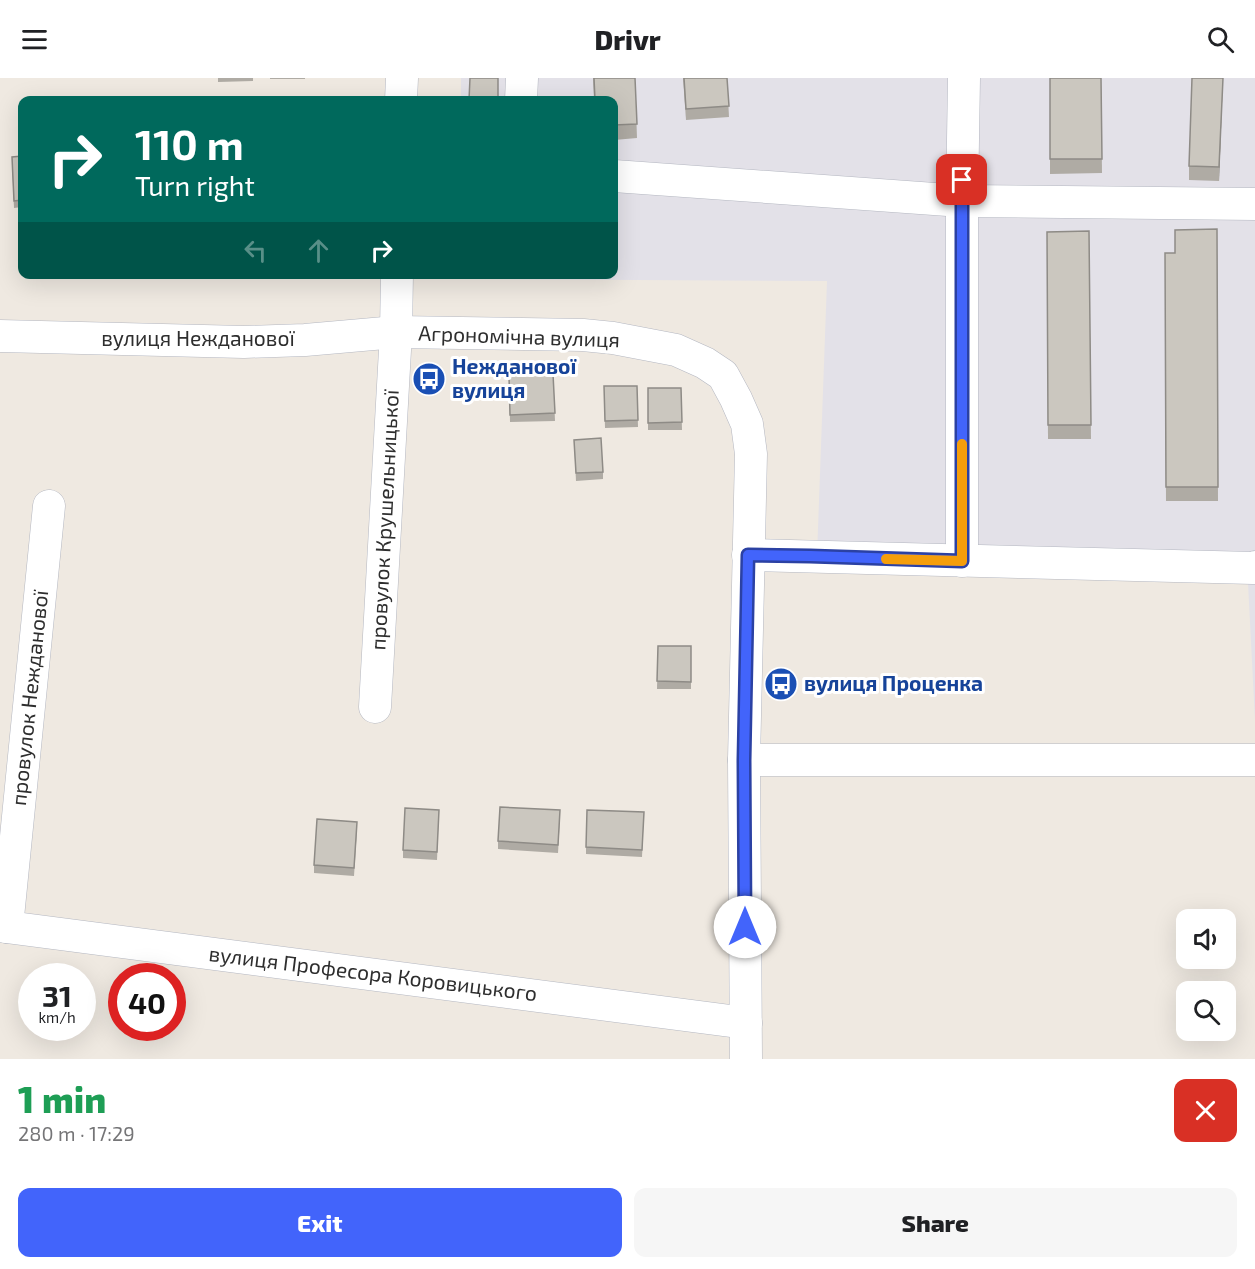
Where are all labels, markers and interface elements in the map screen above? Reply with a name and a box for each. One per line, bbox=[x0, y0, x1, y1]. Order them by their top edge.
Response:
icon: menu bbox=[18, 23, 51, 56]
text: Drivr bbox=[594, 23, 661, 55]
icon: search bbox=[1204, 23, 1237, 56]
text: 110 m bbox=[135, 118, 244, 168]
icon: right bbox=[36, 120, 114, 198]
pin bbox=[936, 154, 987, 205]
icon: arrive bbox=[945, 163, 978, 196]
text: Turn right bbox=[135, 169, 255, 201]
icon: left bbox=[239, 234, 272, 267]
icon: ahead bbox=[302, 234, 335, 267]
icon: right bbox=[365, 234, 398, 267]
street label: Агрономічна вулиця bbox=[418, 319, 620, 353]
street label: вулиця Нежданової bbox=[101, 325, 295, 351]
place label: Нежданової вулиця bbox=[452, 353, 578, 402]
bus stop icon: Нежданової вулиця bbox=[411, 361, 447, 397]
street label: провулок Крушельницької bbox=[364, 388, 404, 651]
street label: провулок Нежданової bbox=[5, 588, 53, 807]
bus stop icon: вулиця Проценка bbox=[763, 666, 799, 702]
place label: вулиця Проценка bbox=[804, 670, 983, 695]
position arrow bbox=[713, 895, 777, 959]
map controls bbox=[1176, 909, 1236, 1041]
button: sound bbox=[1176, 909, 1236, 969]
street label: вулиця Професора Коровицького bbox=[207, 940, 539, 1006]
speed limit sign: 40 bbox=[108, 963, 186, 1041]
text: 31 bbox=[42, 977, 72, 1013]
button: search bbox=[1176, 981, 1236, 1041]
text: km/h bbox=[38, 1008, 76, 1026]
text: 1 min bbox=[18, 1077, 106, 1120]
button: close bbox=[1174, 1079, 1237, 1142]
text: 280 m · 17:29 bbox=[18, 1121, 135, 1145]
button: Exit bbox=[18, 1188, 622, 1257]
button: Share bbox=[634, 1188, 1237, 1257]

